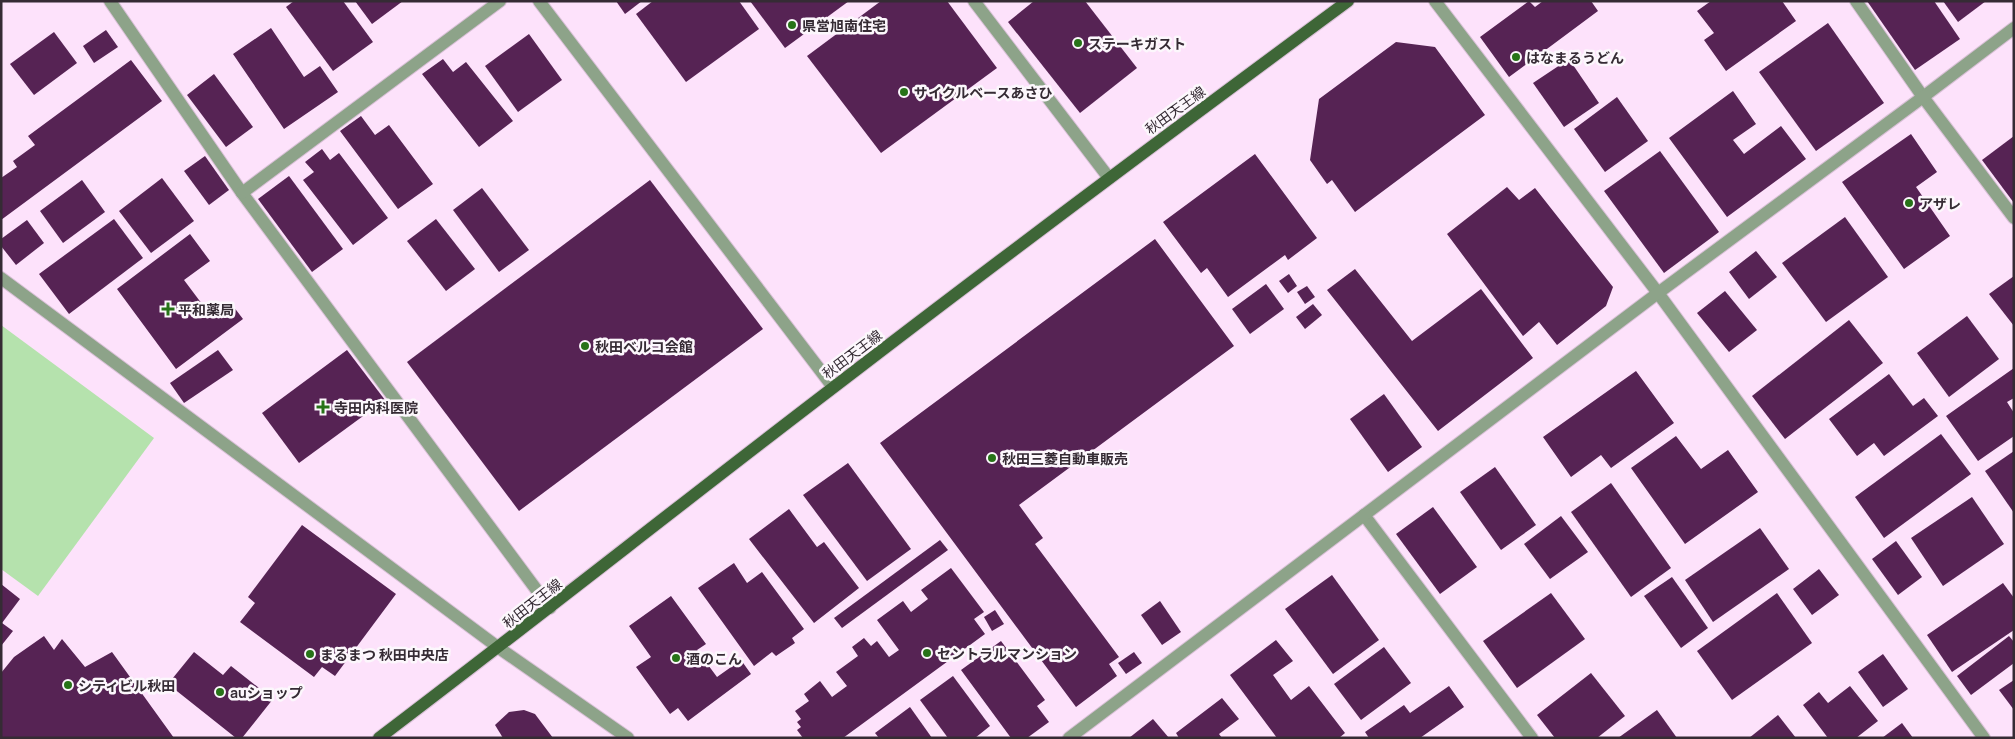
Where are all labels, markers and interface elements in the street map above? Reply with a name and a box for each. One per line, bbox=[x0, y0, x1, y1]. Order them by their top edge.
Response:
place label: 県営旭南住宅 bbox=[802, 16, 886, 35]
marker: 県営旭南住宅 bbox=[786, 19, 798, 31]
place label: ステーキガスト bbox=[1088, 34, 1186, 53]
marker: ステーキガスト bbox=[1072, 37, 1084, 49]
place label: はなまるうどん bbox=[1526, 48, 1624, 67]
marker: はなまるうどん bbox=[1510, 51, 1522, 63]
street label: 秋田天王線 bbox=[1141, 82, 1209, 138]
place label: サイクルベースあさひ bbox=[914, 83, 1053, 102]
marker: サイクルベースあさひ bbox=[898, 86, 910, 98]
place label: アザレ bbox=[1919, 194, 1961, 213]
marker: アザレ bbox=[1903, 197, 1915, 209]
place label: 平和薬局 bbox=[178, 300, 234, 319]
marker: 平和薬局 bbox=[162, 303, 174, 315]
street label: 秋田天王線 bbox=[818, 325, 886, 383]
place label: 秋田ベルコ会館 bbox=[595, 337, 693, 356]
marker: 秋田ベルコ会館 bbox=[579, 340, 591, 352]
place label: 寺田内科医院 bbox=[334, 398, 418, 417]
marker: 寺田内科医院 bbox=[316, 400, 330, 414]
place label: 秋田三菱自動車販売 bbox=[1002, 449, 1128, 468]
marker: 秋田三菱自動車販売 bbox=[986, 452, 998, 464]
street label: 秋田天王線 bbox=[499, 574, 565, 632]
place label: セントラルマンション bbox=[937, 644, 1077, 663]
place label: まるまつ 秋田中央店 bbox=[320, 645, 449, 664]
marker: セントラルマンション bbox=[921, 647, 933, 659]
marker: まるまつ 秋田中央店 bbox=[304, 648, 316, 660]
place label: 酒のこん bbox=[686, 649, 742, 668]
marker: 酒のこん bbox=[670, 652, 682, 664]
place label: シティビル秋田 bbox=[78, 676, 175, 695]
marker: シティビル秋田 bbox=[62, 679, 74, 691]
place label: auショップ bbox=[230, 683, 303, 702]
marker: auショップ bbox=[214, 686, 226, 698]

